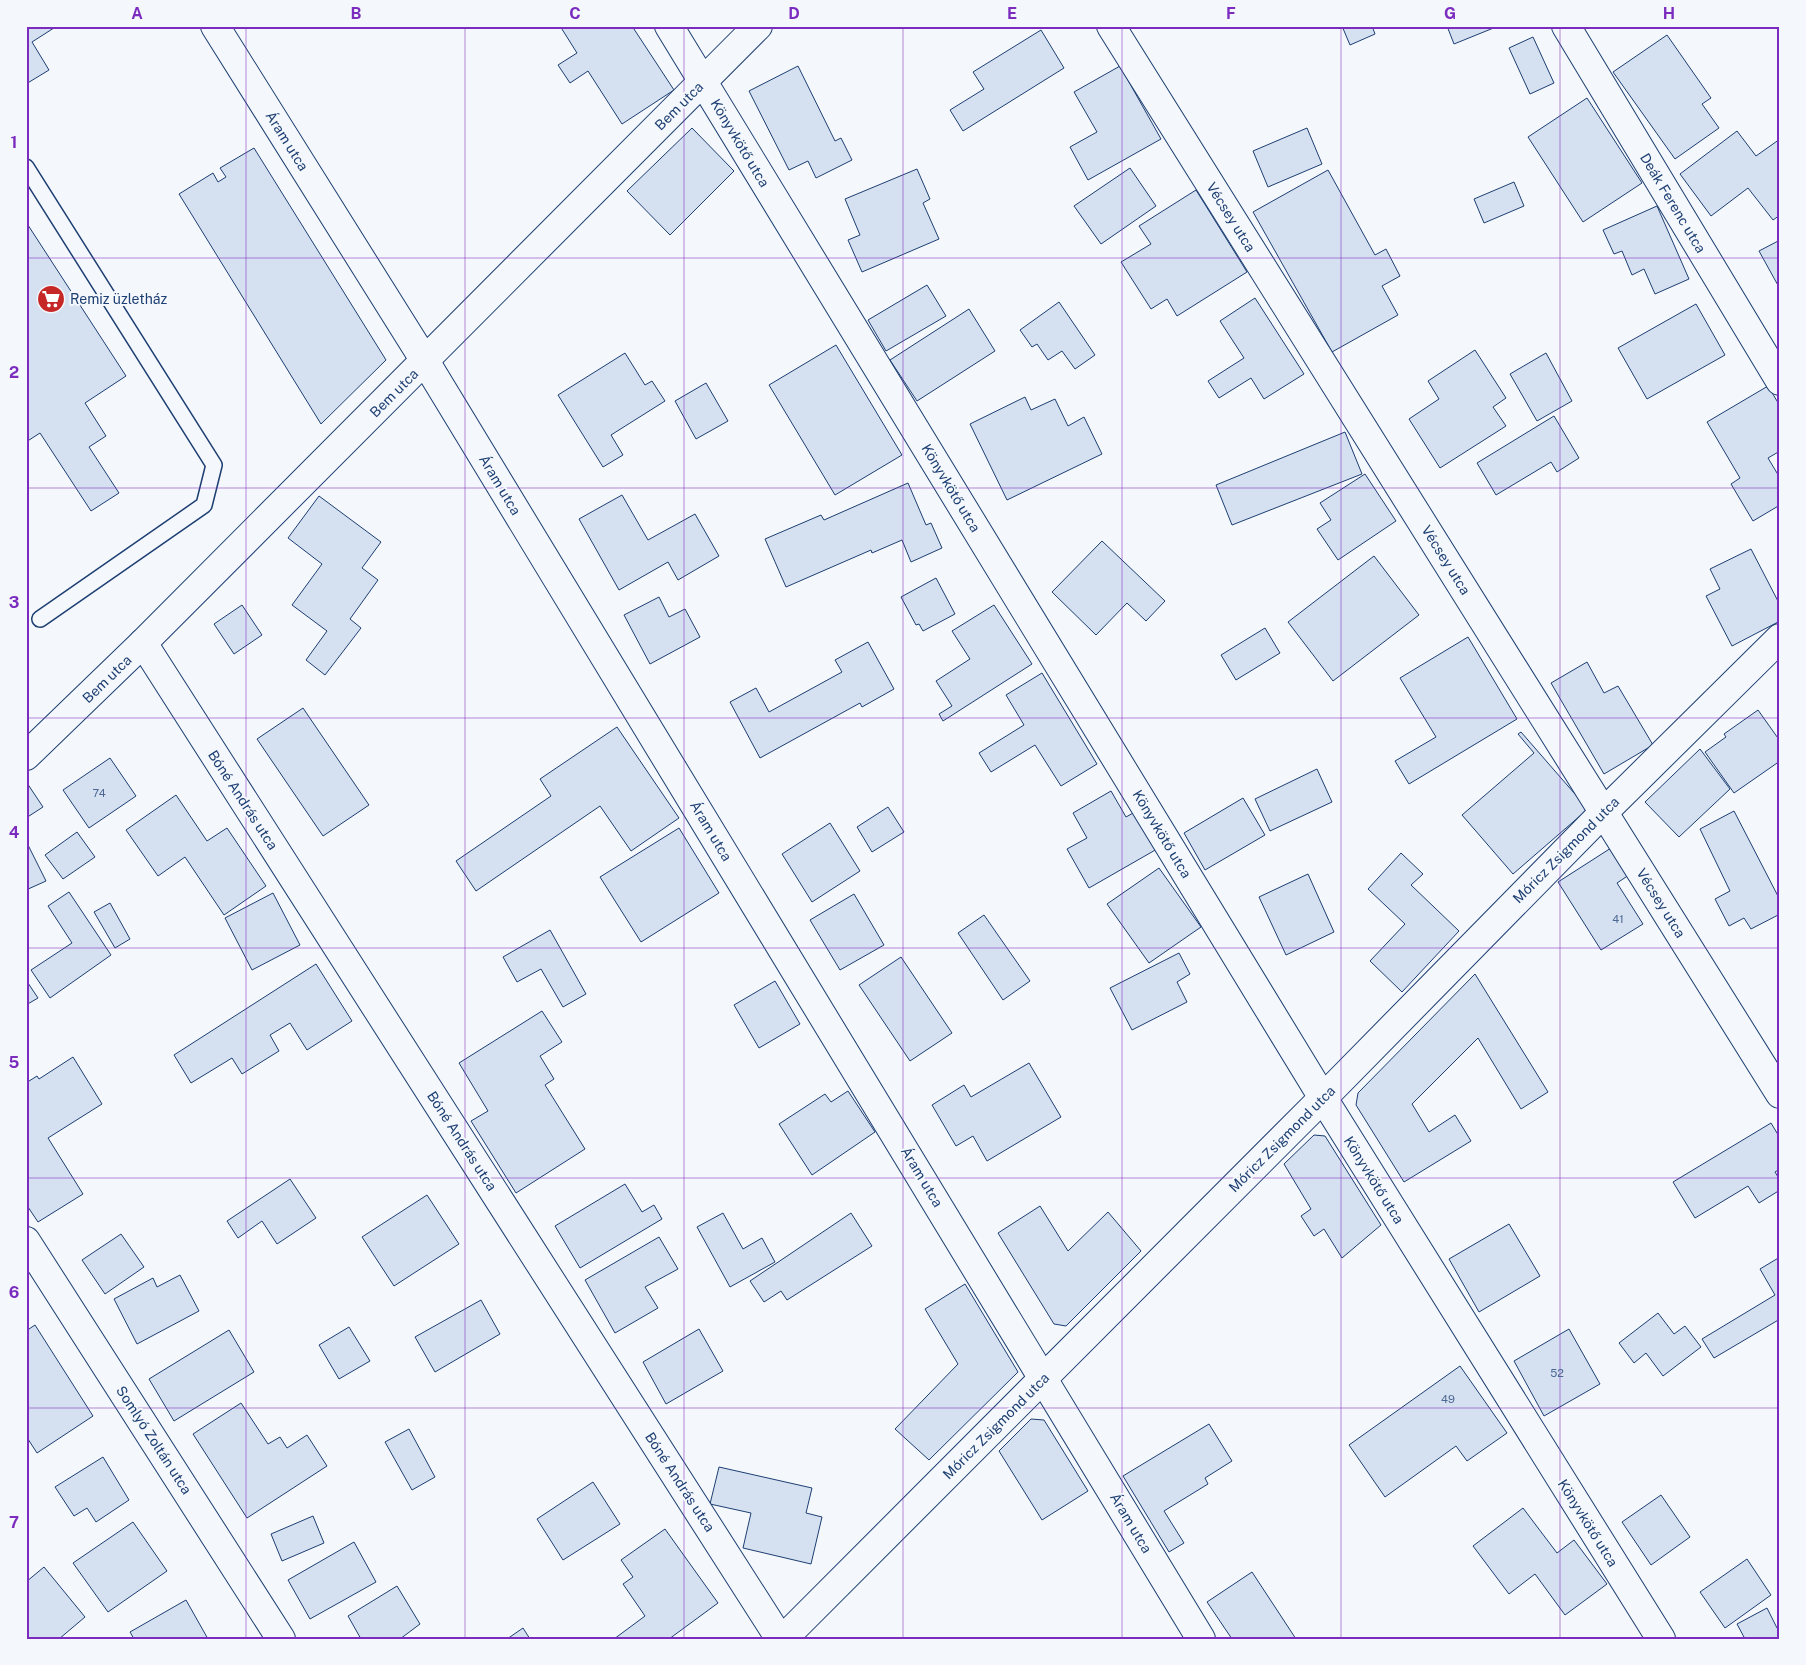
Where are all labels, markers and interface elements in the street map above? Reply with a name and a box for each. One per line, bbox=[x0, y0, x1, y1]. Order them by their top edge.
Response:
text: A bbox=[131, 4, 143, 23]
text: B bbox=[351, 4, 362, 23]
text: C bbox=[569, 4, 581, 23]
text: D bbox=[788, 4, 800, 23]
text: E bbox=[1007, 4, 1017, 23]
text: F bbox=[1226, 4, 1236, 23]
text: G bbox=[1444, 4, 1456, 23]
text: H bbox=[1663, 4, 1675, 23]
street label: Bem utca bbox=[652, 79, 706, 133]
street label: Könyvkötő utca bbox=[707, 96, 773, 190]
street label: Áram utca bbox=[262, 108, 312, 174]
text: 1 bbox=[11, 133, 17, 152]
street label: Deák Ferenc utca bbox=[1637, 150, 1709, 256]
street label: Vécsey utca bbox=[1203, 179, 1259, 255]
supermarket icon: Remiz üzletház bbox=[36, 284, 66, 314]
place label: Remiz üzletház bbox=[70, 291, 167, 307]
text: 2 bbox=[9, 363, 19, 382]
street label: Bem utca bbox=[367, 366, 421, 420]
street label: Könyvkötő utca bbox=[918, 441, 984, 535]
street label: Áram utca bbox=[476, 452, 525, 518]
street label: Vécsey utca bbox=[1418, 522, 1474, 598]
text: 3 bbox=[9, 593, 19, 612]
street label: Bem utca bbox=[79, 652, 135, 706]
street label: Bóné András utca bbox=[205, 747, 281, 853]
house number: 74 bbox=[92, 787, 106, 799]
street label: Könyvkötő utca bbox=[1129, 787, 1195, 881]
street label: Móricz Zsigmond utca bbox=[1510, 794, 1622, 906]
street label: Áram utca bbox=[687, 798, 736, 864]
text: 4 bbox=[9, 823, 20, 842]
street label: Vécsey utca bbox=[1633, 865, 1689, 941]
house number: 41 bbox=[1612, 913, 1624, 925]
text: 5 bbox=[9, 1053, 20, 1072]
street label: Móricz Zsigmond utca bbox=[1226, 1083, 1338, 1195]
street label: Bóné András utca bbox=[424, 1088, 500, 1194]
street label: Könyvkötő utca bbox=[1341, 1133, 1407, 1227]
street label: Áram utca bbox=[898, 1144, 947, 1210]
text: 6 bbox=[9, 1283, 19, 1302]
house number: 52 bbox=[1550, 1367, 1564, 1379]
street label: Móricz Zsigmond utca bbox=[940, 1370, 1052, 1482]
street label: Somlyó Zoltán utca bbox=[113, 1383, 195, 1497]
house number: 49 bbox=[1441, 1393, 1455, 1405]
street label: Bóné András utca bbox=[642, 1429, 718, 1535]
street label: Könyvkötő utca bbox=[1555, 1476, 1621, 1570]
street label: Áram utca bbox=[1107, 1490, 1156, 1556]
text: 7 bbox=[9, 1513, 19, 1532]

